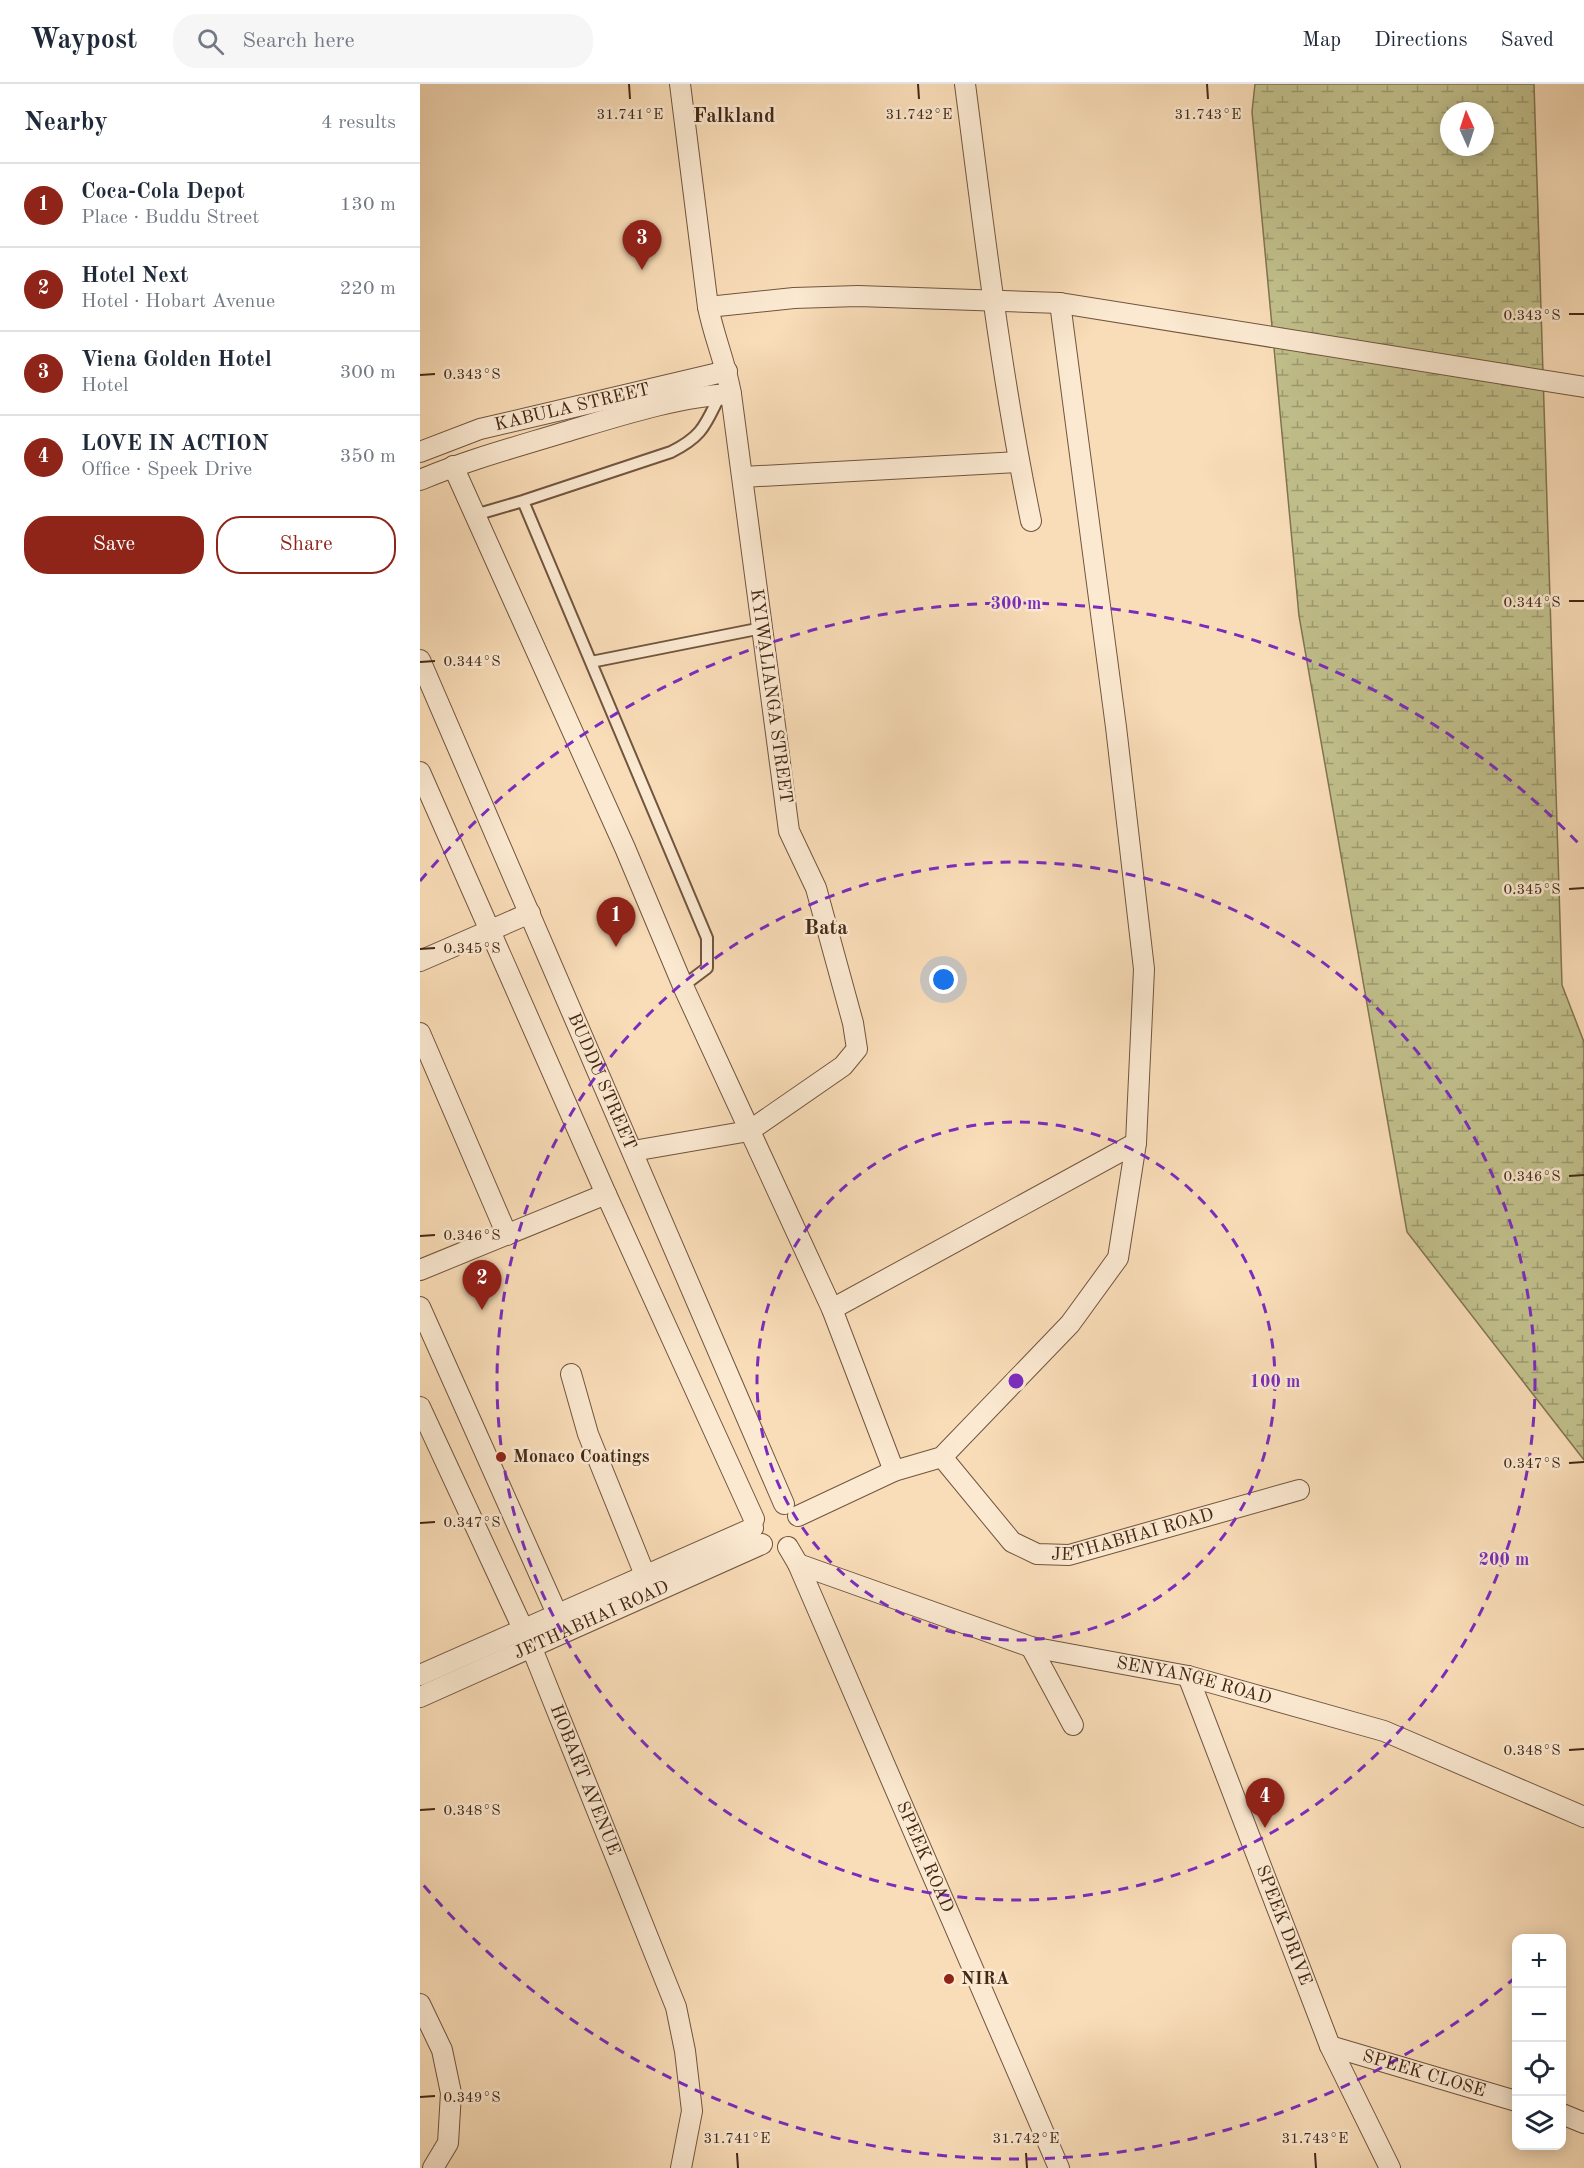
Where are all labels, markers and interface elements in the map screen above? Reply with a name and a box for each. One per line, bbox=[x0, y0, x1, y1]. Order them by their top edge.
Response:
search box bbox=[173, 14, 593, 68]
icon: search bbox=[194, 25, 227, 58]
text: Waypost bbox=[30, 27, 137, 55]
text: Search here bbox=[242, 30, 355, 52]
text: Map bbox=[1302, 30, 1341, 51]
text: Directions bbox=[1374, 30, 1468, 51]
text: Saved bbox=[1501, 30, 1554, 51]
north arrow bbox=[1440, 102, 1494, 156]
district label: Falkland bbox=[693, 106, 775, 127]
text: 31.741°E bbox=[597, 108, 663, 123]
text: 31.742°E bbox=[886, 108, 952, 123]
text: 31.743°E bbox=[1175, 108, 1241, 123]
text: Nearby bbox=[24, 110, 108, 136]
text: 4 results bbox=[321, 113, 396, 133]
text: Coca-Cola Depot bbox=[81, 181, 245, 203]
text: 1 bbox=[38, 195, 49, 215]
text: 130 m bbox=[340, 195, 396, 215]
text: Place · Buddu Street bbox=[81, 208, 259, 228]
pin: 3 bbox=[622, 220, 662, 270]
text: Hotel Next bbox=[81, 265, 188, 287]
text: 2 bbox=[38, 279, 49, 299]
text: 220 m bbox=[340, 279, 396, 299]
text: Hotel · Hobart Avenue bbox=[81, 292, 275, 312]
text: 0.343°S bbox=[1503, 309, 1561, 324]
text: Viena Golden Hotel bbox=[81, 349, 272, 371]
text: 3 bbox=[38, 363, 49, 383]
text: 300 m bbox=[340, 363, 396, 383]
text: 0.343°S bbox=[443, 368, 501, 383]
text: Hotel bbox=[81, 376, 128, 396]
street label: KABULA STREET bbox=[493, 380, 652, 434]
text: LOVE IN ACTION bbox=[81, 433, 269, 455]
text: 4 bbox=[38, 447, 49, 467]
text: 350 m bbox=[340, 447, 396, 467]
text: Office · Speek Drive bbox=[81, 460, 252, 480]
button: Save bbox=[24, 516, 204, 574]
button: Share bbox=[216, 516, 396, 574]
street label: KYIWALIANGA STREET bbox=[747, 587, 795, 805]
text: 300 m bbox=[991, 595, 1041, 613]
text: 0.344°S bbox=[1503, 596, 1561, 611]
text: 0.344°S bbox=[443, 655, 501, 670]
text: 0.345°S bbox=[1503, 883, 1561, 898]
pin: 1 bbox=[596, 898, 636, 947]
district label: Bata bbox=[804, 918, 848, 939]
text: 0.345°S bbox=[443, 942, 501, 957]
your location bbox=[929, 965, 958, 994]
street label: BUDDU STREET bbox=[564, 1010, 639, 1153]
text: 0.346°S bbox=[1503, 1170, 1561, 1185]
text: 0.346°S bbox=[443, 1229, 501, 1244]
pin: 2 bbox=[462, 1260, 502, 1310]
centre of rings bbox=[1006, 1371, 1026, 1391]
text: 100 m bbox=[1250, 1373, 1300, 1391]
place label: Monaco Coatings bbox=[513, 1448, 650, 1466]
marker: Monaco Coatings bbox=[494, 1450, 508, 1464]
text: 0.347°S bbox=[1503, 1457, 1561, 1472]
street label: JETHABHAI ROAD bbox=[1051, 1506, 1216, 1564]
text: 0.347°S bbox=[443, 1516, 501, 1531]
text: 200 m bbox=[1479, 1551, 1529, 1569]
street label: JETHABHAI ROAD bbox=[511, 1578, 672, 1663]
street label: SENYANGE ROAD bbox=[1115, 1654, 1274, 1708]
street label: HOBART AVENUE bbox=[547, 1702, 623, 1858]
text: 0.348°S bbox=[1503, 1744, 1561, 1759]
pin: 4 bbox=[1246, 1778, 1284, 1828]
street label: SPEEK ROAD bbox=[893, 1799, 957, 1915]
text: 0.348°S bbox=[443, 1804, 501, 1819]
street label: SPEEK DRIVE bbox=[1252, 1863, 1315, 1988]
map controls bbox=[1512, 1934, 1566, 2150]
button: + bbox=[1512, 1934, 1566, 1988]
place label: NIRA bbox=[961, 1970, 1010, 1988]
marker: NIRA bbox=[942, 1972, 956, 1986]
button: − bbox=[1512, 1988, 1566, 2042]
button: locate bbox=[1512, 2042, 1566, 2096]
street label: SPEEK CLOSE bbox=[1360, 2047, 1488, 2100]
text: 0.349°S bbox=[443, 2091, 501, 2106]
button: layers bbox=[1512, 2096, 1566, 2150]
text: 31.741°E bbox=[704, 2132, 770, 2147]
text: 31.742°E bbox=[993, 2132, 1059, 2147]
text: 31.743°E bbox=[1282, 2132, 1348, 2147]

